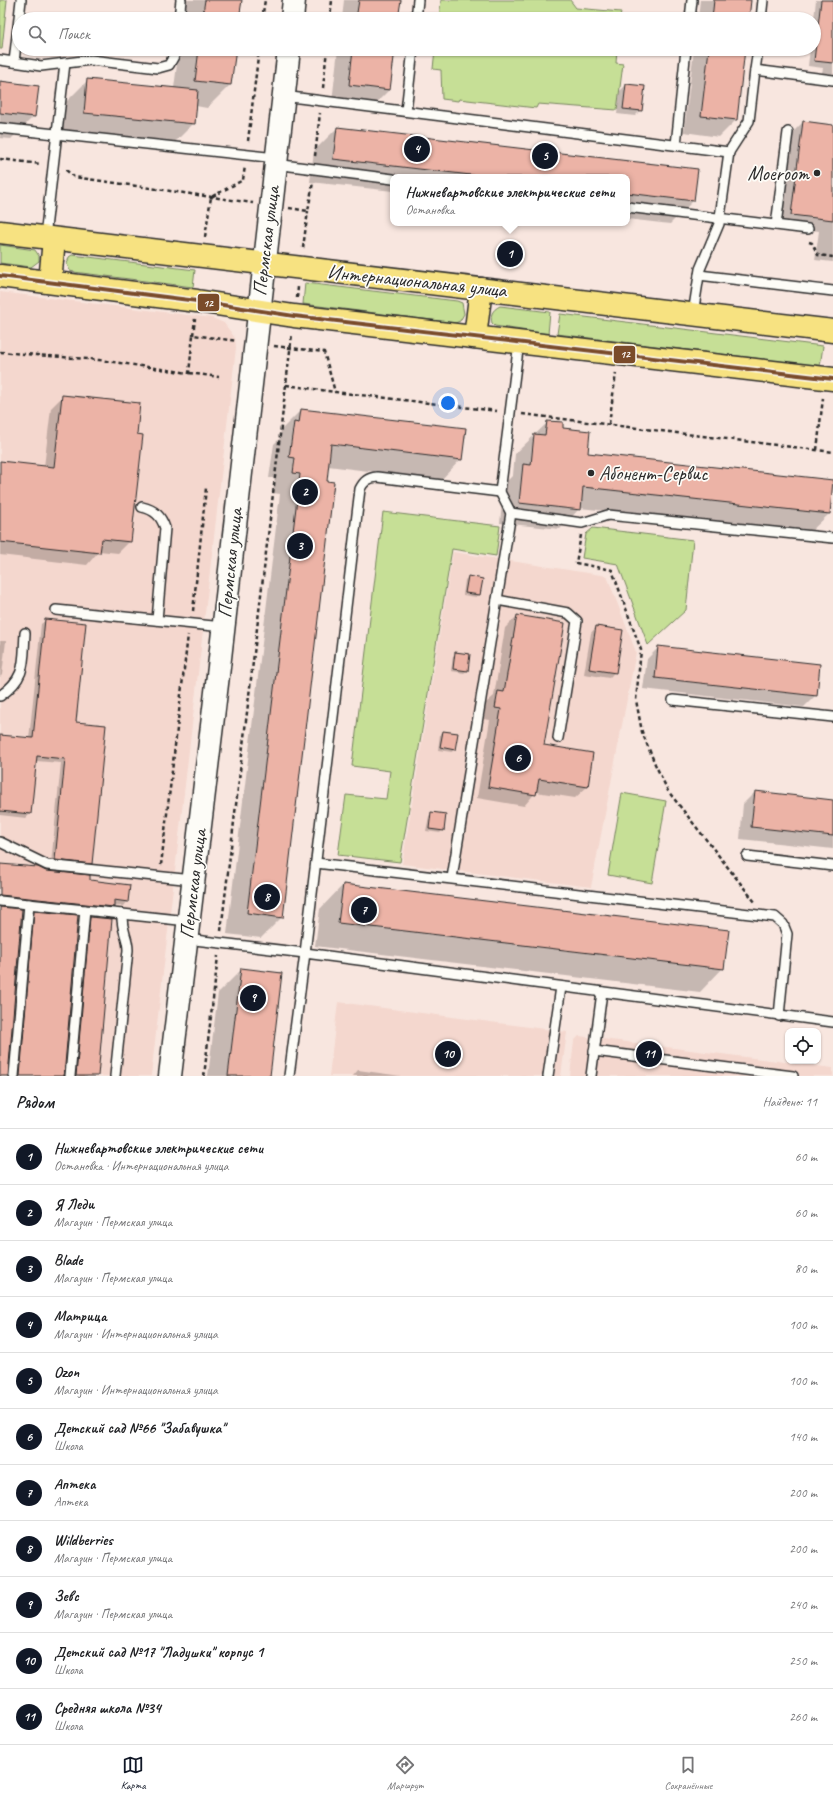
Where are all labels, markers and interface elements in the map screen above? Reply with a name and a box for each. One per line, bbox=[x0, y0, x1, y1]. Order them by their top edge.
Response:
search box bbox=[12, 12, 821, 56]
icon: search bbox=[26, 23, 48, 45]
text: Поиск bbox=[58, 25, 90, 44]
pin: 4 bbox=[404, 134, 430, 164]
pin: 5 bbox=[532, 141, 558, 171]
place label: Moeroom bbox=[747, 161, 811, 186]
marker: Moeroom bbox=[812, 168, 822, 178]
popup bbox=[390, 174, 630, 226]
street label: Пермская улица bbox=[247, 183, 285, 297]
text: Нижневартовские электрические сети bbox=[406, 183, 614, 202]
text: Остановка bbox=[406, 202, 454, 218]
pin: 1 bbox=[497, 239, 523, 269]
street label: Интернациональная улица bbox=[326, 259, 509, 303]
line badge: 12 bbox=[197, 293, 220, 312]
text: 12 bbox=[203, 296, 214, 310]
line badge: 12 bbox=[613, 345, 636, 364]
text: 12 bbox=[620, 347, 631, 361]
your location bbox=[438, 393, 458, 413]
place label: Абонент-Сервис bbox=[599, 461, 708, 486]
marker: Абонент-Сервис bbox=[586, 468, 596, 478]
pin: 2 bbox=[292, 477, 318, 507]
street label: Пермская улица bbox=[212, 505, 248, 619]
pin: 3 bbox=[287, 531, 313, 561]
pin: 6 bbox=[505, 743, 531, 773]
street label: Пермская улица bbox=[174, 826, 212, 940]
pin: 8 bbox=[254, 882, 280, 912]
pin: 7 bbox=[351, 895, 377, 925]
pin: 9 bbox=[240, 983, 266, 1013]
map controls bbox=[785, 1028, 821, 1064]
button: locate bbox=[785, 1028, 821, 1064]
pin: 10 bbox=[435, 1039, 461, 1069]
pin: 11 bbox=[636, 1039, 662, 1069]
text: Рядом bbox=[16, 1092, 54, 1113]
text: Найдено: 11 bbox=[763, 1094, 817, 1110]
text: Нижневартовские электрические сети bbox=[54, 1139, 263, 1158]
text: 1 bbox=[26, 1149, 32, 1165]
text: 60 m bbox=[795, 1149, 817, 1165]
text: Остановка · Интернациональная улица bbox=[54, 1158, 228, 1174]
text: Я Леди bbox=[54, 1195, 94, 1214]
text: 2 bbox=[26, 1205, 32, 1221]
text: 60 m bbox=[795, 1205, 817, 1221]
text: Магазин · Пермская улица bbox=[54, 1214, 172, 1230]
text: Blade bbox=[54, 1251, 82, 1270]
text: 3 bbox=[26, 1261, 32, 1277]
text: 80 m bbox=[795, 1261, 817, 1277]
text: Магазин · Пермская улица bbox=[54, 1270, 172, 1286]
text: Матрица bbox=[54, 1307, 107, 1326]
text: 4 bbox=[26, 1317, 32, 1333]
text: 100 m bbox=[789, 1317, 817, 1333]
text: Магазин · Интернациональная улица bbox=[54, 1326, 218, 1342]
text: Ozon bbox=[54, 1363, 79, 1382]
text: 5 bbox=[26, 1373, 32, 1389]
text: 100 m bbox=[789, 1373, 817, 1389]
text: Магазин · Интернациональная улица bbox=[54, 1382, 218, 1398]
text: Детский сад №66 "Забавушка" bbox=[54, 1419, 225, 1438]
text: 6 bbox=[26, 1429, 32, 1445]
text: 140 m bbox=[789, 1429, 817, 1445]
text: Школа bbox=[54, 1438, 83, 1454]
text: Аптека bbox=[54, 1475, 96, 1494]
text: 7 bbox=[26, 1485, 32, 1501]
text: 200 m bbox=[789, 1485, 817, 1501]
text: Аптека bbox=[54, 1494, 88, 1510]
text: Wildberries bbox=[54, 1531, 113, 1550]
text: 8 bbox=[26, 1541, 32, 1557]
text: 200 m bbox=[789, 1541, 817, 1557]
text: Магазин · Пермская улица bbox=[54, 1550, 172, 1566]
text: Зевс bbox=[54, 1587, 79, 1606]
text: 9 bbox=[26, 1597, 32, 1613]
text: 240 m bbox=[789, 1597, 817, 1613]
text: Магазин · Пермская улица bbox=[54, 1606, 172, 1622]
text: Детский сад №17 "Ладушки" корпус 1 bbox=[54, 1643, 263, 1662]
text: 10 bbox=[23, 1653, 35, 1669]
text: 250 m bbox=[789, 1653, 817, 1669]
text: Школа bbox=[54, 1662, 83, 1678]
text: Средняя школа №34 bbox=[54, 1699, 161, 1718]
text: 11 bbox=[23, 1709, 35, 1725]
text: 260 m bbox=[789, 1709, 817, 1725]
text: Школа bbox=[54, 1718, 83, 1734]
tab: Карта bbox=[121, 1754, 146, 1792]
tab: Маршрут bbox=[387, 1754, 423, 1792]
tab: Сохранённые bbox=[665, 1754, 712, 1792]

